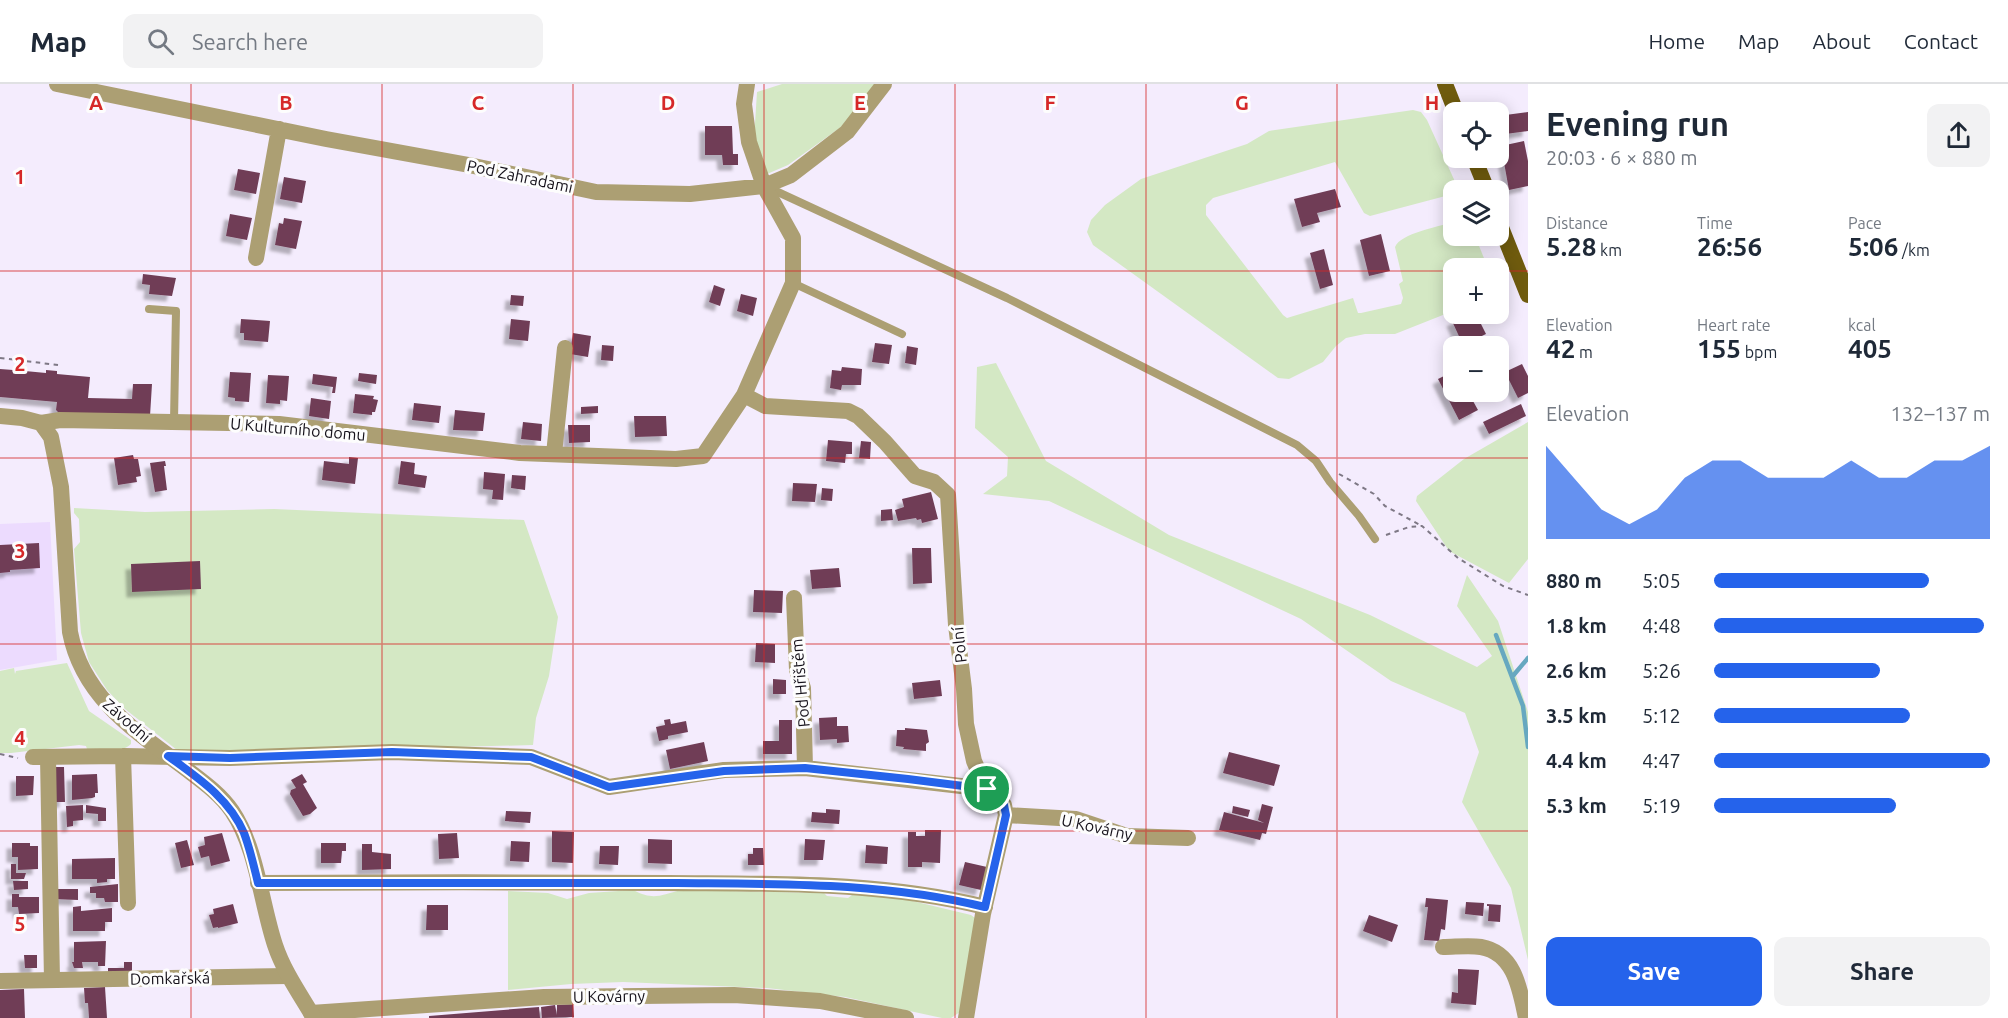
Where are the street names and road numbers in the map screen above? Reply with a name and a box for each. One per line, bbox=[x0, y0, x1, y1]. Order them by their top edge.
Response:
street label: Pod Zahradami bbox=[465, 156, 575, 196]
street label: U Kulturního domu bbox=[230, 414, 366, 444]
street label: Polní bbox=[948, 625, 970, 664]
street label: Pod Hřištěm bbox=[787, 638, 813, 728]
street label: Závodní bbox=[100, 695, 155, 746]
street label: U Kovárny bbox=[1060, 811, 1134, 843]
street label: Domkařská bbox=[130, 968, 210, 988]
street label: U Kovárny bbox=[573, 986, 646, 1006]

